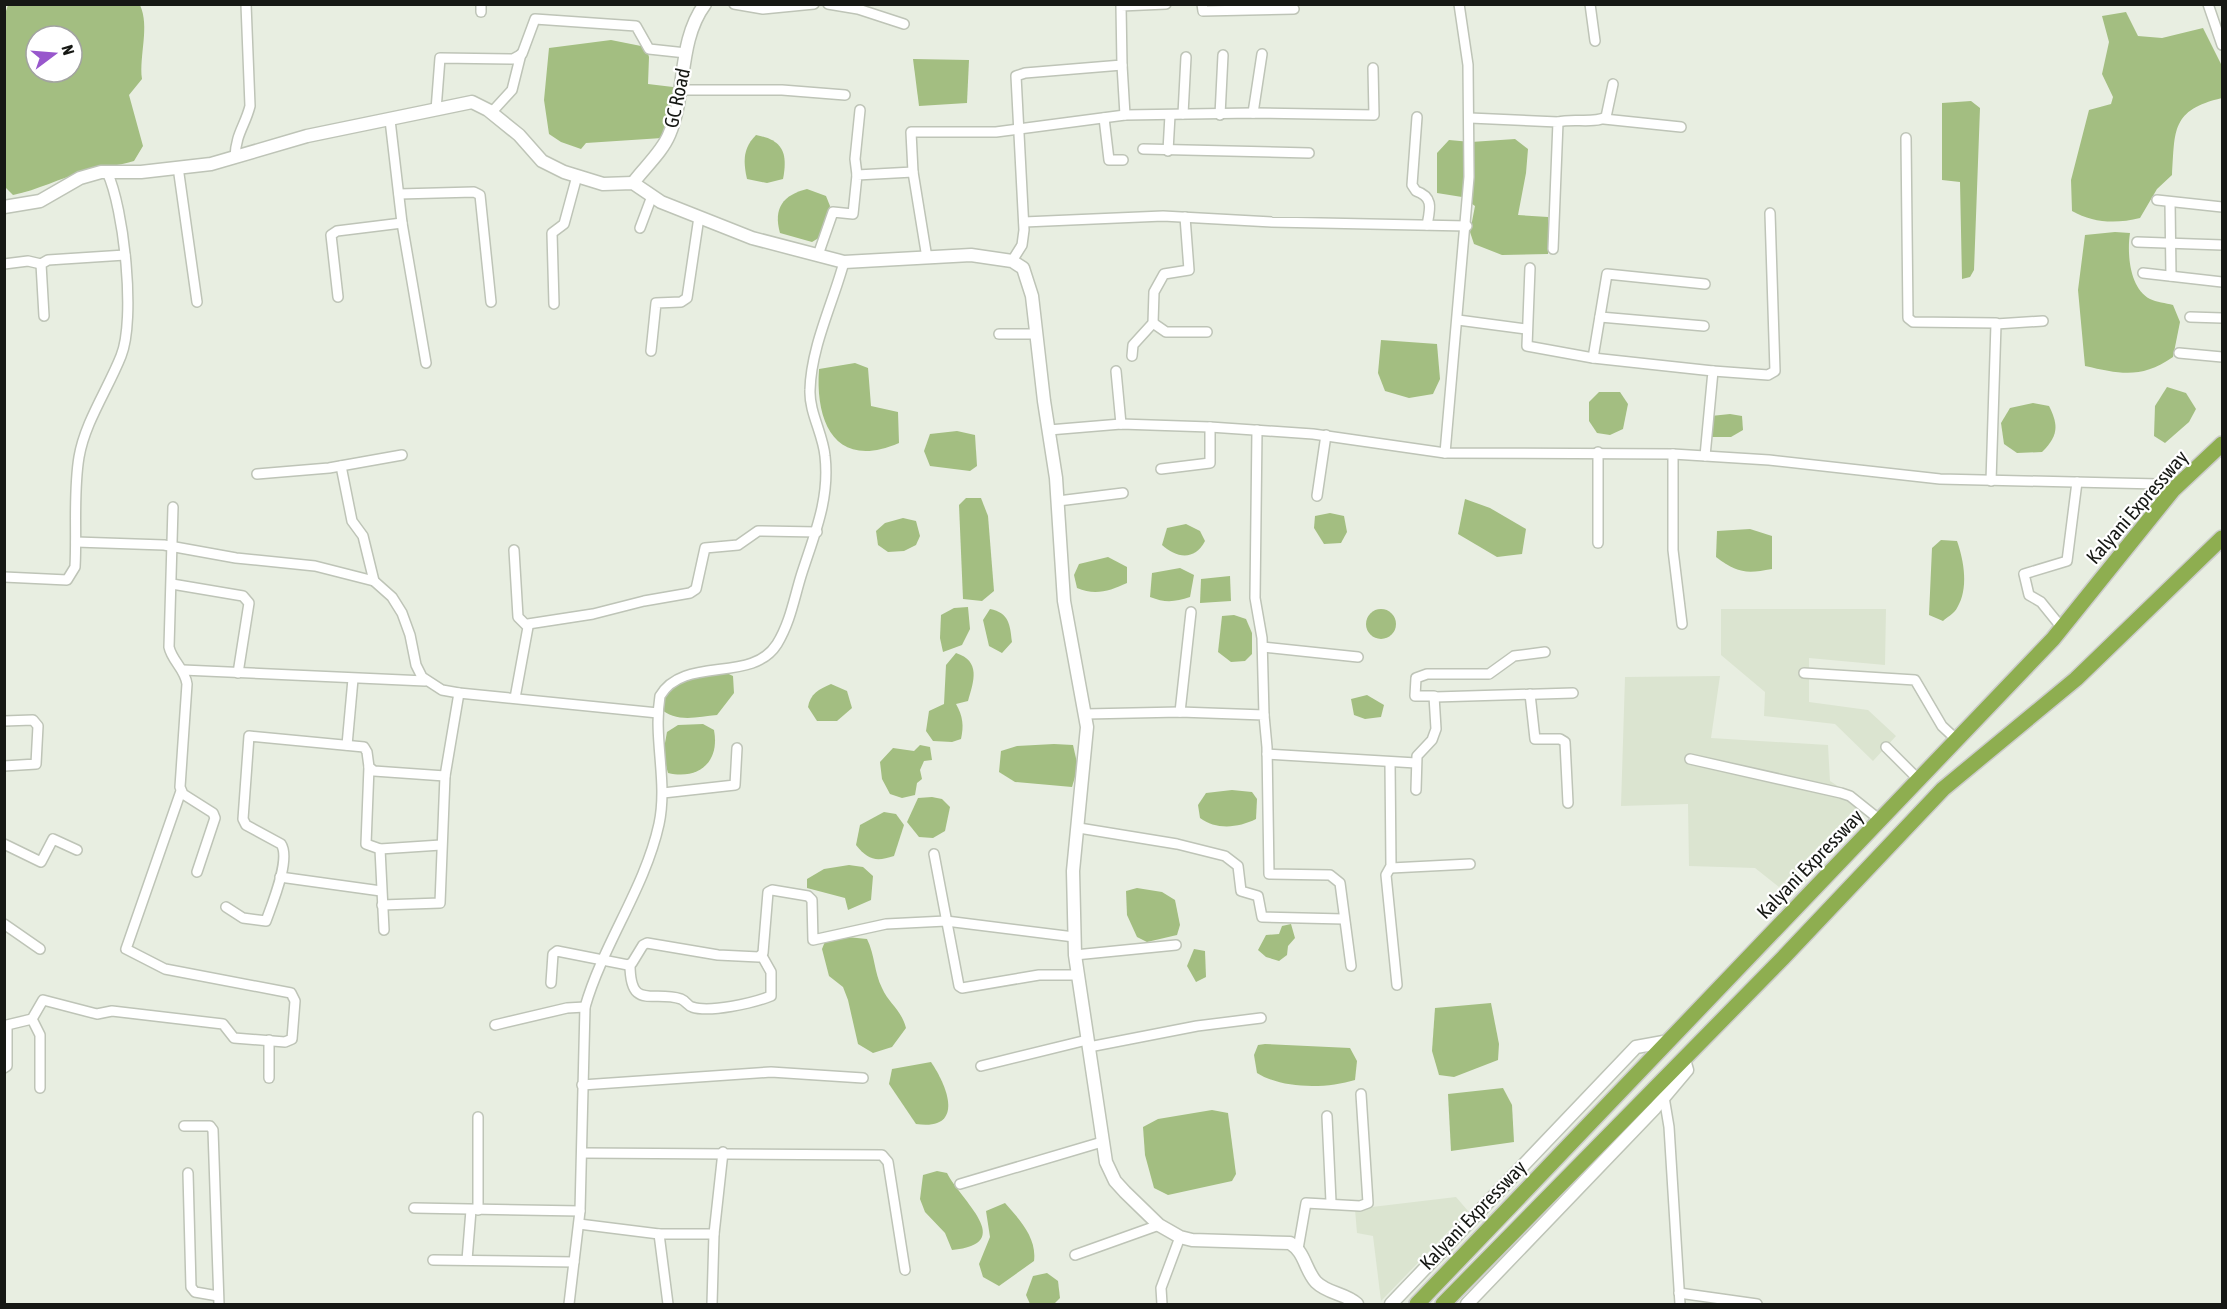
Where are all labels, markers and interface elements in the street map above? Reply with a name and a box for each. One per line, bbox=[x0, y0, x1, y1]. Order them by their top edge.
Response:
north arrow bbox=[24, 24, 84, 84]
text: N bbox=[58, 43, 78, 57]
street label: GC Road bbox=[659, 66, 694, 130]
street label: Kalyani Expressway bbox=[2081, 445, 2192, 568]
street label: Kalyani Expressway bbox=[1752, 804, 1867, 923]
street label: Kalyani Expressway bbox=[1415, 1155, 1530, 1274]

